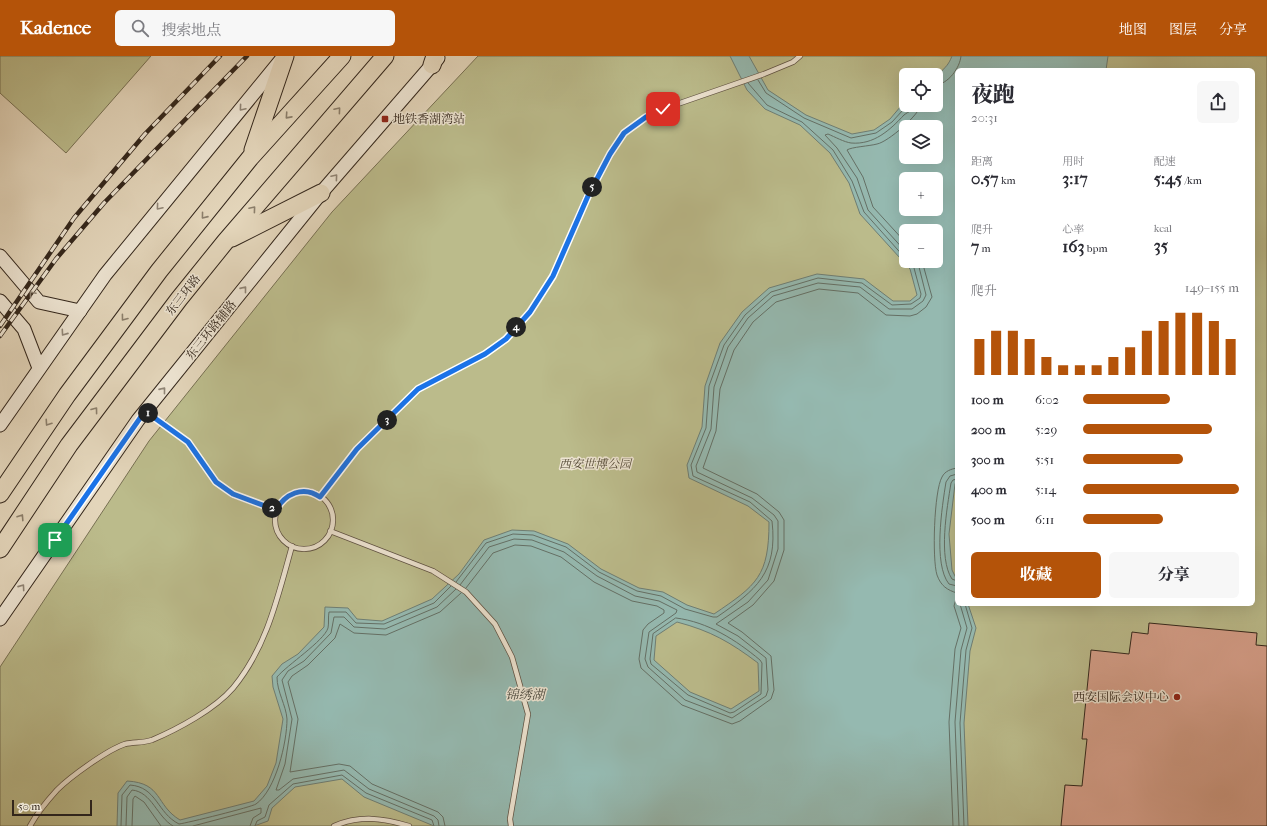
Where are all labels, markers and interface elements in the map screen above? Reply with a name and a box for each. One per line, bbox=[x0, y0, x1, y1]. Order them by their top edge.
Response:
search box bbox=[115, 10, 395, 46]
text: Kadence bbox=[20, 17, 91, 39]
icon: search bbox=[129, 17, 151, 39]
text: 搜索地点 bbox=[161, 21, 221, 39]
text: 地图 bbox=[1119, 21, 1147, 38]
text: 图层 bbox=[1169, 21, 1197, 38]
text: 分享 bbox=[1219, 21, 1247, 38]
map controls bbox=[899, 68, 943, 268]
button: locate bbox=[899, 68, 943, 112]
button: share bbox=[1197, 81, 1239, 123]
text: 夜跑 bbox=[971, 82, 1015, 108]
pin bbox=[646, 92, 680, 126]
icon: check bbox=[652, 98, 674, 120]
one-way arrow bbox=[240, 103, 247, 110]
one-way arrow bbox=[333, 107, 340, 114]
text: 20:31 bbox=[971, 110, 998, 125]
one-way arrow bbox=[285, 111, 292, 119]
place label: 地铁香湖湾站 bbox=[393, 112, 465, 126]
marker: 地铁香湖湾站 bbox=[380, 114, 390, 124]
button: layers bbox=[899, 120, 943, 164]
text: 距离 bbox=[971, 155, 993, 168]
text: 用时 bbox=[1062, 155, 1084, 168]
text: 配速 bbox=[1154, 155, 1176, 168]
text: 0.57 bbox=[971, 168, 999, 188]
text: 3:17 bbox=[1062, 168, 1088, 188]
text: 5:45 bbox=[1154, 168, 1182, 188]
button: + bbox=[899, 172, 943, 216]
one-way arrow bbox=[331, 174, 338, 182]
text: km bbox=[999, 174, 1016, 187]
text: /km bbox=[1182, 174, 1202, 187]
pin: 5 bbox=[582, 177, 602, 197]
text: 5 bbox=[590, 180, 594, 193]
one-way arrow bbox=[157, 203, 164, 210]
one-way arrow bbox=[249, 206, 256, 213]
one-way arrow bbox=[201, 211, 208, 218]
text: kcal bbox=[1154, 222, 1172, 235]
text: 爬升 bbox=[971, 223, 993, 236]
text: 心率 bbox=[1062, 223, 1084, 236]
button: − bbox=[899, 224, 943, 268]
text: 35 bbox=[1154, 235, 1168, 255]
text: 7 bbox=[971, 236, 979, 256]
text: 163 bbox=[1062, 236, 1085, 256]
text: m bbox=[979, 242, 991, 255]
text: bpm bbox=[1085, 242, 1108, 255]
street label: 东三环路 bbox=[163, 272, 203, 318]
text: 149–155 m bbox=[1185, 280, 1239, 295]
text: 爬升 bbox=[971, 283, 997, 298]
one-way arrow bbox=[240, 286, 247, 293]
one-way arrow bbox=[29, 291, 36, 298]
street label: 东三环路辅路 bbox=[183, 298, 239, 362]
one-way arrow bbox=[122, 314, 129, 321]
pin: 4 bbox=[506, 317, 526, 337]
text: 4 bbox=[513, 320, 519, 333]
one-way arrow bbox=[62, 329, 69, 336]
one-way arrow bbox=[158, 387, 165, 394]
text: 100 m bbox=[971, 392, 1004, 407]
text: 6:02 bbox=[1035, 392, 1059, 407]
pin: 1 bbox=[138, 403, 158, 423]
text: 1 bbox=[146, 406, 150, 419]
one-way arrow bbox=[91, 407, 98, 414]
pin: 3 bbox=[377, 410, 397, 430]
text: 3 bbox=[385, 413, 389, 426]
one-way arrow bbox=[45, 419, 52, 426]
text: 200 m bbox=[971, 422, 1006, 437]
text: 5:29 bbox=[1035, 422, 1057, 437]
text: 300 m bbox=[971, 452, 1004, 467]
text: 5:51 bbox=[1035, 452, 1054, 467]
park label: 西安世博公园 bbox=[559, 457, 633, 471]
text: 400 m bbox=[971, 482, 1007, 497]
text: 5:14 bbox=[1035, 482, 1056, 497]
pin: 2 bbox=[262, 498, 282, 518]
text: 2 bbox=[269, 501, 275, 514]
text: 500 m bbox=[971, 512, 1005, 527]
text: 6:11 bbox=[1035, 512, 1054, 527]
one-way arrow bbox=[17, 514, 24, 521]
pin bbox=[38, 523, 72, 557]
icon: arrive bbox=[44, 529, 66, 551]
button: 收藏 bbox=[971, 552, 1101, 598]
button: 分享 bbox=[1109, 552, 1239, 598]
one-way arrow bbox=[17, 584, 25, 591]
water label: 锦绣湖 bbox=[505, 687, 546, 702]
place label: 西安国际会议中心 bbox=[1073, 690, 1169, 704]
marker: 西安国际会议中心 bbox=[1172, 692, 1182, 702]
scale bar bbox=[12, 798, 92, 817]
text: 50 m bbox=[18, 800, 40, 813]

